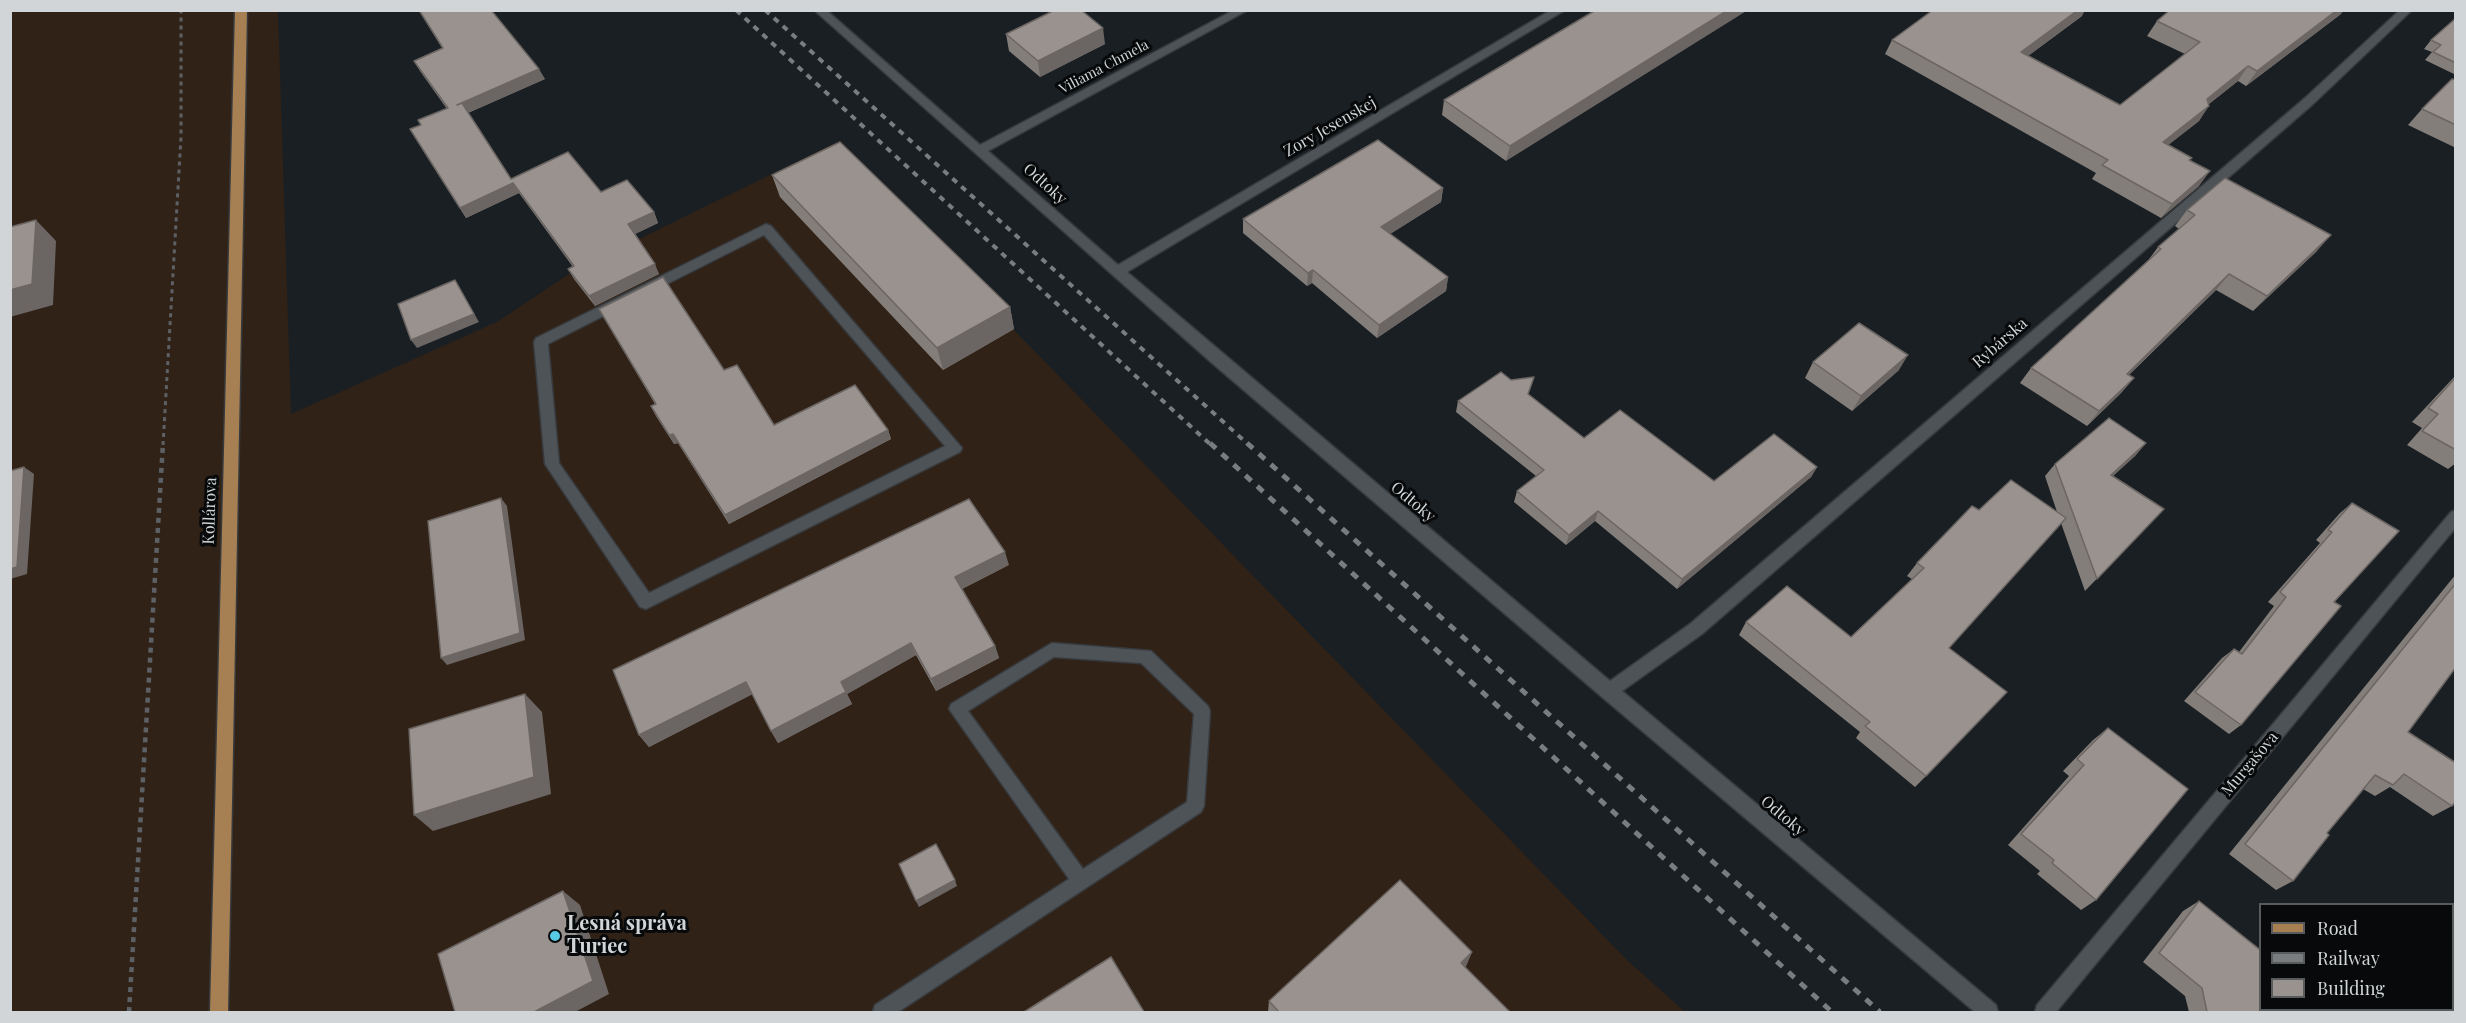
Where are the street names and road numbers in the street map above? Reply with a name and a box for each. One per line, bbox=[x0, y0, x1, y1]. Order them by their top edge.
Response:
street label: Viliama Chmela bbox=[1056, 36, 1152, 98]
street label: Zory Jesenskej bbox=[1281, 93, 1379, 161]
street label: Odtoky bbox=[1019, 159, 1071, 209]
street label: Rybárska bbox=[1969, 314, 2031, 372]
street label: Kollárova bbox=[199, 477, 221, 545]
street label: Odtoky bbox=[1387, 478, 1439, 526]
street label: Murgašova bbox=[2218, 728, 2282, 800]
street label: Odtoky bbox=[1757, 792, 1809, 840]

